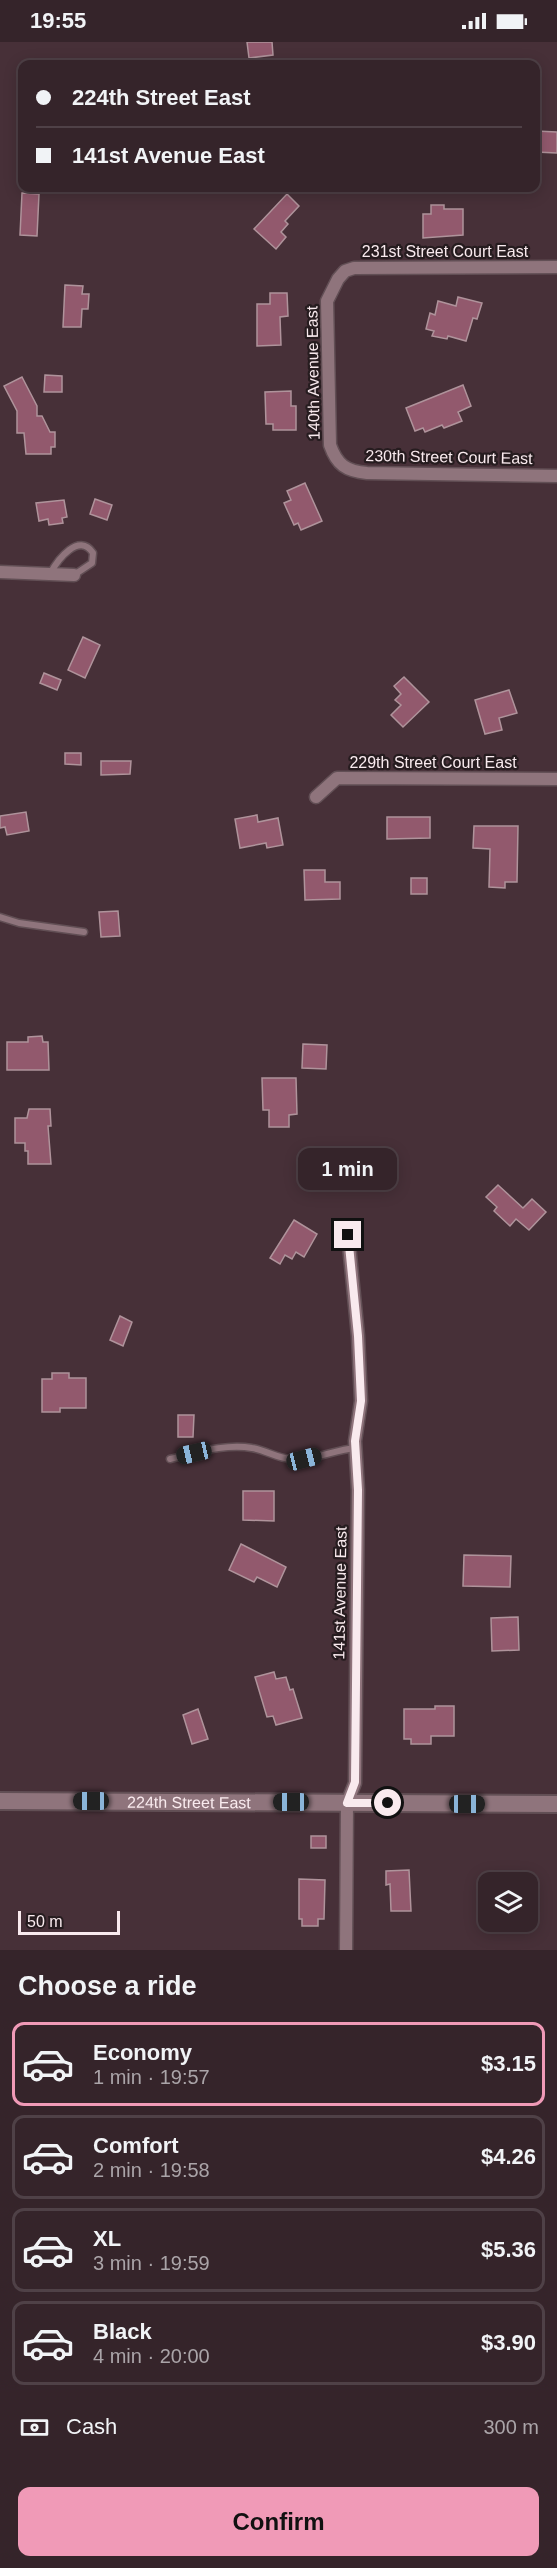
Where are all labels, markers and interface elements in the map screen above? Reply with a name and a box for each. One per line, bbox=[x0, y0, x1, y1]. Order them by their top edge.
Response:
text: 19:55 bbox=[30, 8, 86, 33]
text: 224th Street East bbox=[72, 85, 251, 110]
text: 141st Avenue East bbox=[72, 143, 265, 168]
street label: 231st Street Court East bbox=[362, 243, 529, 260]
street label: 140th Avenue East bbox=[303, 305, 323, 440]
street label: 230th Street Court East bbox=[365, 447, 533, 467]
street label: 229th Street Court East bbox=[349, 754, 517, 771]
callout: 1 min bbox=[298, 1148, 398, 1190]
text: 1 min bbox=[321, 1158, 374, 1180]
route end bbox=[334, 1221, 361, 1248]
car bbox=[174, 1440, 214, 1466]
car bbox=[284, 1446, 324, 1472]
street label: 141st Avenue East bbox=[330, 1526, 350, 1660]
route start bbox=[374, 1789, 401, 1816]
car bbox=[73, 1792, 109, 1810]
street label: 224th Street East bbox=[127, 1793, 251, 1811]
car bbox=[273, 1793, 309, 1811]
car bbox=[449, 1795, 485, 1813]
map controls bbox=[478, 1872, 538, 1932]
button: layers bbox=[478, 1872, 538, 1932]
scale bar bbox=[18, 1908, 120, 1936]
text: 50 m bbox=[27, 1913, 63, 1930]
text: Choose a ride bbox=[18, 1971, 197, 2001]
icon: car bbox=[21, 2037, 75, 2091]
text: Economy bbox=[93, 2040, 192, 2065]
text: $3.15 bbox=[481, 2051, 536, 2076]
text: 1 min · 19:57 bbox=[93, 2066, 210, 2088]
icon: car bbox=[21, 2130, 75, 2184]
text: Comfort bbox=[93, 2133, 179, 2158]
text: $4.26 bbox=[481, 2144, 536, 2169]
text: 2 min · 19:58 bbox=[93, 2159, 210, 2181]
icon: car bbox=[21, 2223, 75, 2277]
text: XL bbox=[93, 2226, 121, 2251]
text: $5.36 bbox=[481, 2237, 536, 2262]
text: 3 min · 19:59 bbox=[93, 2252, 210, 2274]
icon: car bbox=[21, 2316, 75, 2370]
text: Black bbox=[93, 2319, 152, 2344]
text: $3.90 bbox=[481, 2330, 536, 2355]
text: 4 min · 20:00 bbox=[93, 2345, 210, 2367]
icon: cash bbox=[18, 2411, 51, 2444]
text: Cash bbox=[66, 2414, 117, 2439]
text: 300 m bbox=[483, 2416, 539, 2438]
button: Confirm bbox=[18, 2487, 539, 2556]

